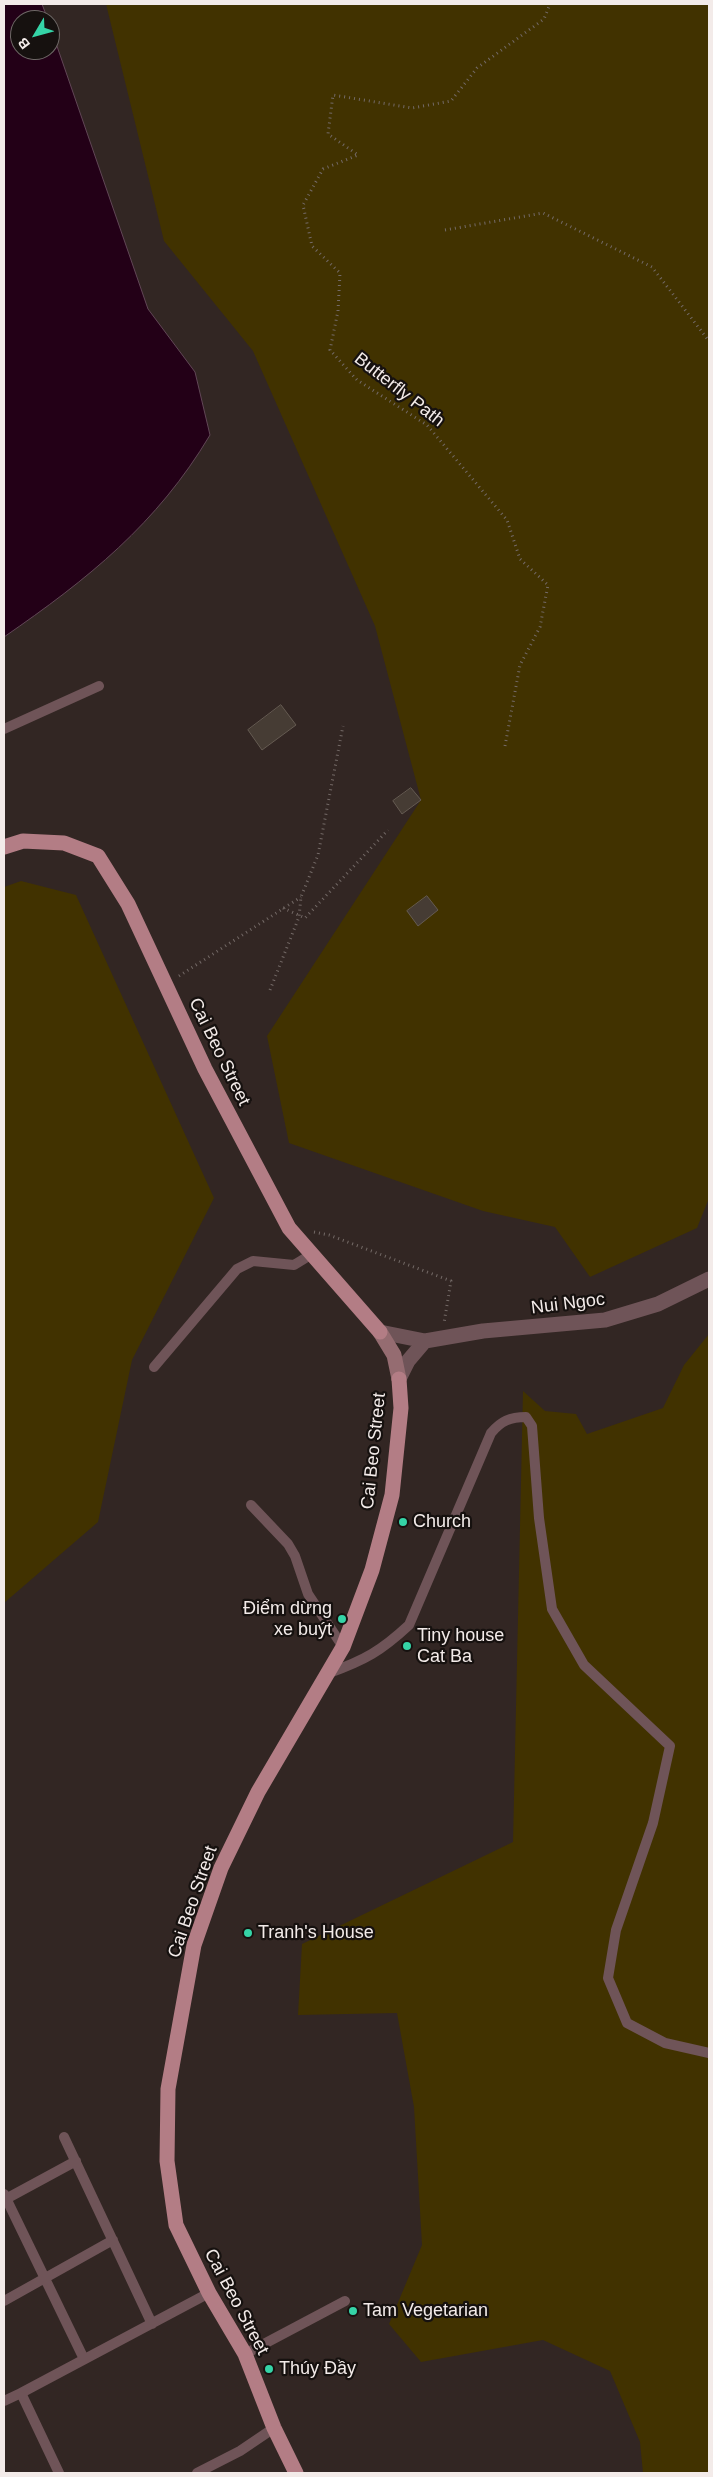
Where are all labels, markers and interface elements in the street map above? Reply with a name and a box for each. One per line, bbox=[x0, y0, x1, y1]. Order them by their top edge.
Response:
north arrow bbox=[10, 10, 60, 60]
text: B bbox=[14, 35, 33, 52]
street label: Butterfly Path bbox=[350, 348, 448, 432]
street label: Cai Beo Street bbox=[184, 995, 254, 1109]
street label: Nui Ngoc bbox=[530, 1289, 606, 1319]
street label: Cai Beo Street bbox=[357, 1392, 391, 1510]
place label: Church bbox=[413, 1511, 471, 1533]
marker: Church bbox=[397, 1516, 409, 1528]
place label: Điểm dừng xe buýt bbox=[243, 1598, 332, 1640]
marker: Điểm dừng xe buýt bbox=[336, 1613, 348, 1625]
place label: Tiny house Cat Ba bbox=[417, 1625, 504, 1668]
marker: Tiny house Cat Ba bbox=[401, 1640, 413, 1652]
street label: Cai Beo Street bbox=[164, 1843, 222, 1961]
place label: Tranh's House bbox=[258, 1922, 374, 1944]
marker: Tranh's House bbox=[242, 1927, 254, 1939]
street label: Cai Beo Street bbox=[199, 2245, 273, 2359]
place label: Tam Vegetarian bbox=[363, 2300, 488, 2322]
marker: Tam Vegetarian bbox=[347, 2305, 359, 2317]
place label: Thúy Đầy bbox=[279, 2358, 356, 2380]
marker: Thúy Đầy bbox=[263, 2363, 275, 2375]

